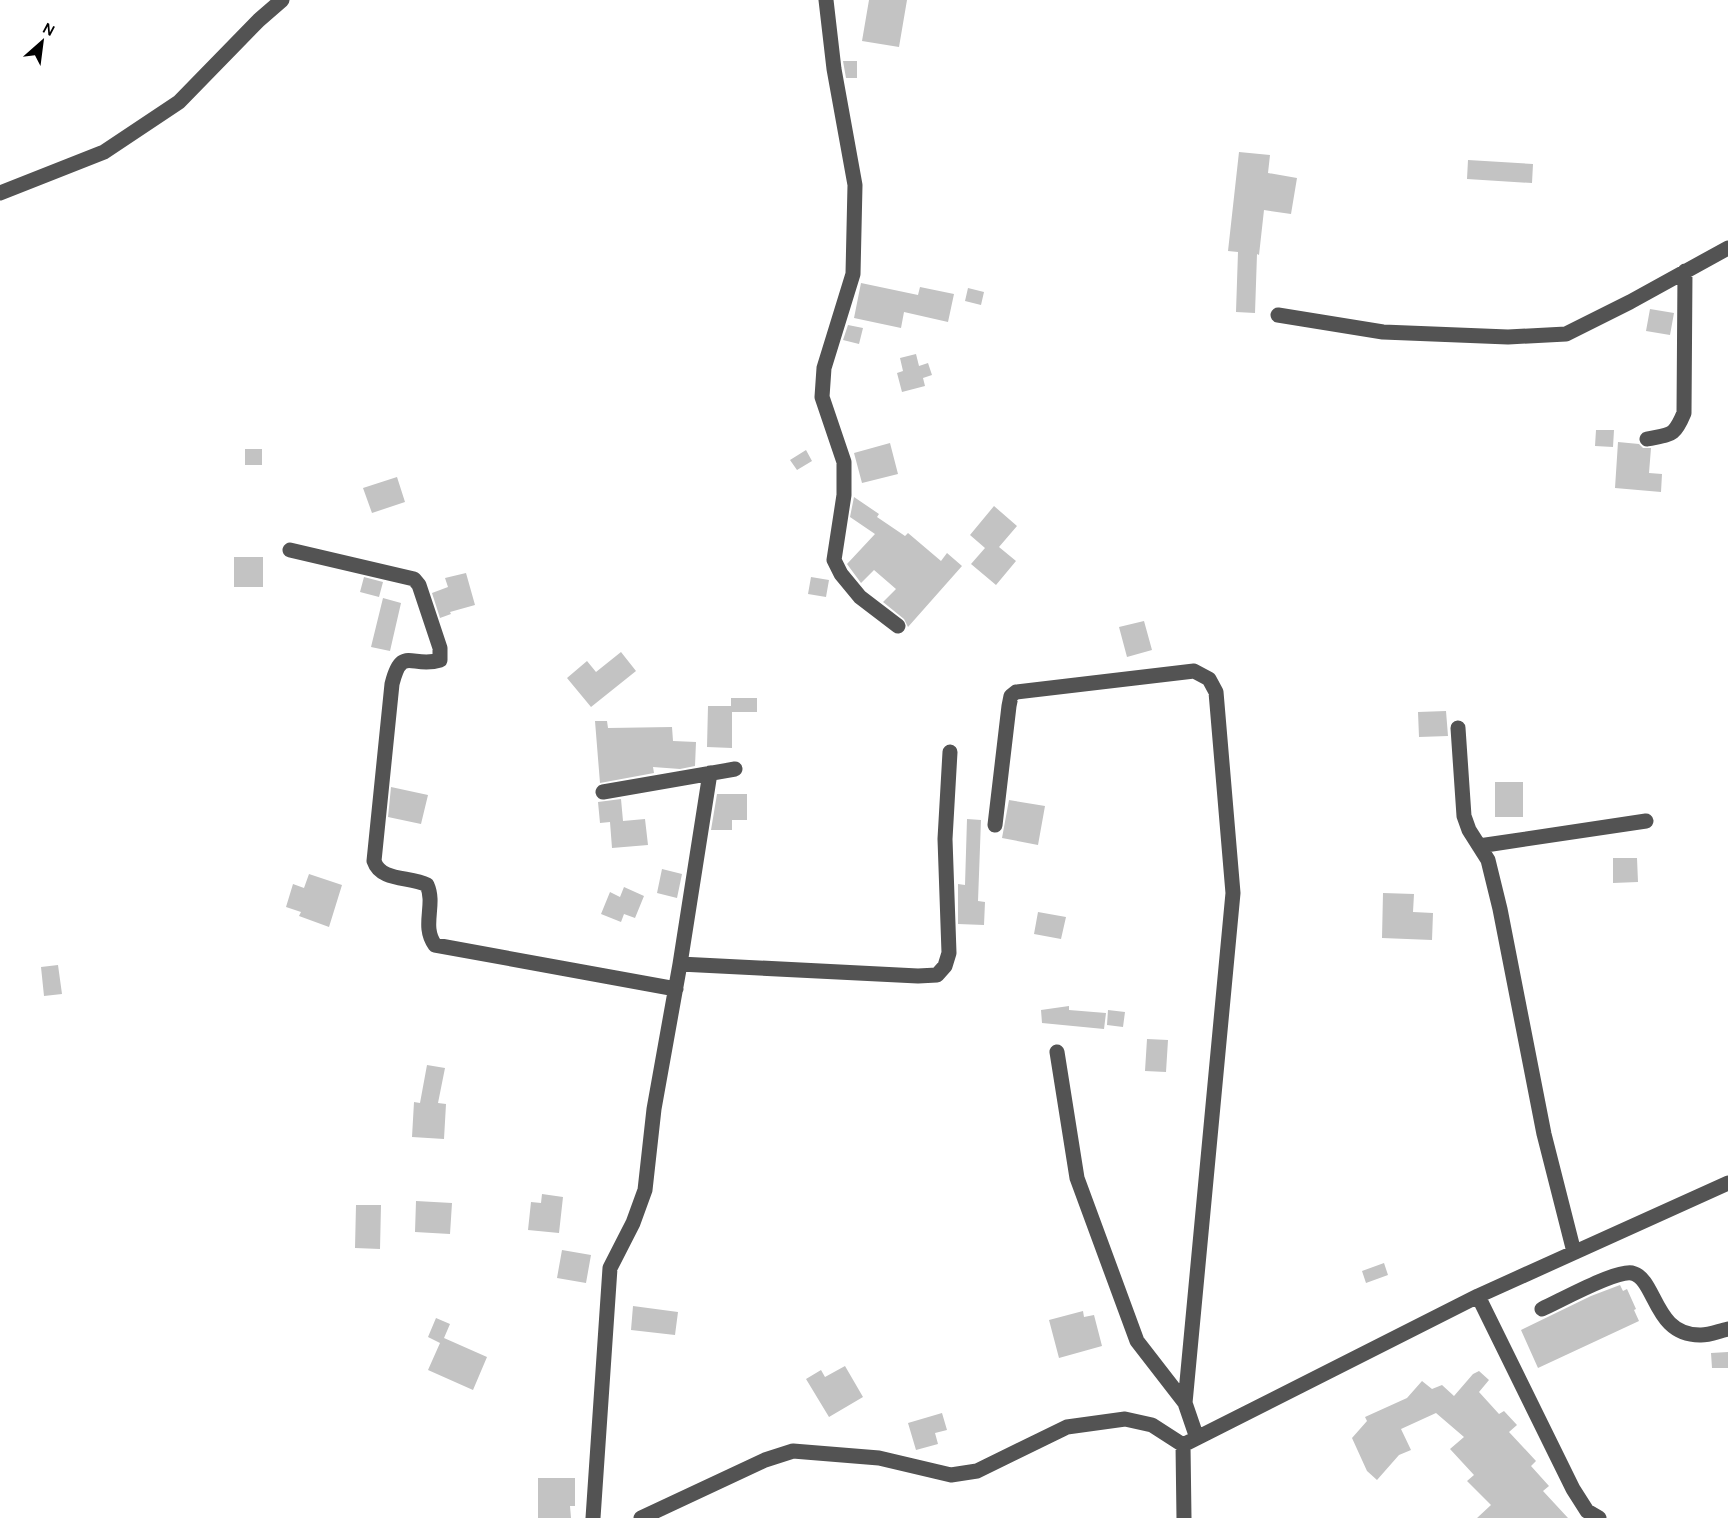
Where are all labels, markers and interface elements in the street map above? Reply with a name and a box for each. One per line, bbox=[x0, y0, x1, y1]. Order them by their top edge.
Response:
north arrow bbox=[12, 12, 72, 72]
text: N bbox=[39, 18, 58, 40]

